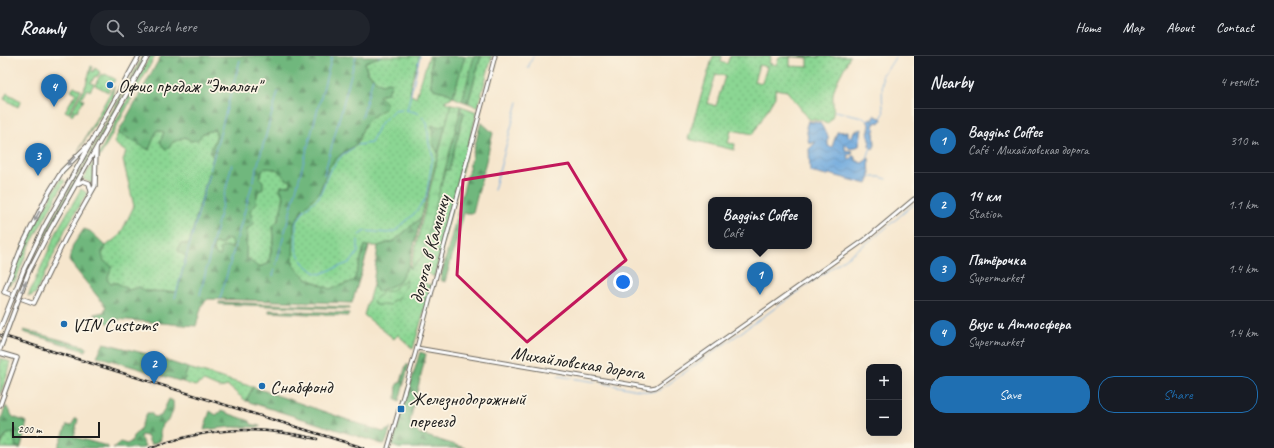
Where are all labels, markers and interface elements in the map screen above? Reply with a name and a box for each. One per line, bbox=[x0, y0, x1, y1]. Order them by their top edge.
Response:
search box bbox=[90, 10, 370, 46]
text: Roamly bbox=[20, 16, 66, 40]
icon: search bbox=[104, 17, 126, 39]
text: Search here bbox=[136, 18, 197, 37]
text: Home bbox=[1075, 19, 1101, 36]
text: Map bbox=[1123, 19, 1144, 36]
text: About bbox=[1166, 19, 1194, 36]
text: Contact bbox=[1216, 19, 1254, 36]
text: Nearby bbox=[930, 72, 973, 93]
pin: 4 bbox=[41, 74, 67, 107]
place label: Офис продаж "Эталон" bbox=[118, 74, 265, 98]
text: 4 results bbox=[1220, 74, 1258, 90]
marker: Офис продаж "Эталон" bbox=[105, 80, 115, 90]
text: Baggins Coffee bbox=[968, 123, 1042, 142]
text: 1 bbox=[940, 133, 946, 149]
text: 310 m bbox=[1230, 133, 1258, 149]
text: Café · Михайловская дорога bbox=[968, 142, 1089, 158]
pin: 3 bbox=[25, 143, 51, 176]
one-way arrow bbox=[66, 156, 76, 166]
text: 14 км bbox=[968, 187, 1001, 206]
street label: дорога в Каменку bbox=[404, 191, 456, 306]
popup bbox=[708, 197, 812, 249]
text: 2 bbox=[940, 197, 946, 213]
text: 1.1 km bbox=[1228, 197, 1258, 213]
text: Baggins Coffee bbox=[723, 206, 797, 225]
text: Station bbox=[968, 206, 1002, 222]
one-way arrow bbox=[34, 210, 40, 222]
text: Café bbox=[723, 225, 743, 241]
text: Пятёрочка bbox=[968, 251, 1025, 270]
text: 3 bbox=[940, 261, 946, 277]
text: 1.4 km bbox=[1228, 261, 1258, 277]
pin: 1 bbox=[747, 262, 773, 295]
text: Supermarket bbox=[968, 270, 1023, 286]
your location bbox=[613, 272, 633, 292]
one-way arrow bbox=[21, 280, 27, 292]
place label: VIN Customs bbox=[72, 313, 160, 337]
text: Вкус и Атмосфера bbox=[968, 315, 1071, 334]
marker: VIN Customs bbox=[59, 319, 69, 329]
text: 4 bbox=[940, 325, 946, 341]
text: 1.4 km bbox=[1228, 325, 1258, 341]
text: Supermarket bbox=[968, 334, 1023, 350]
street label: Михайловская дорога bbox=[509, 341, 648, 386]
pin: 2 bbox=[141, 351, 167, 384]
map controls bbox=[866, 364, 902, 436]
button: + bbox=[866, 364, 902, 400]
place label: Снабфонд bbox=[270, 375, 334, 399]
button: Save bbox=[930, 376, 1090, 413]
button: Share bbox=[1098, 376, 1258, 413]
marker: Снабфонд bbox=[257, 381, 267, 391]
place label: Железнодорожный переезд bbox=[409, 387, 527, 433]
button: − bbox=[866, 400, 902, 436]
marker: Железнодорожный переезд bbox=[396, 404, 406, 414]
scale bar bbox=[12, 420, 100, 439]
text: 200 m bbox=[18, 422, 42, 436]

